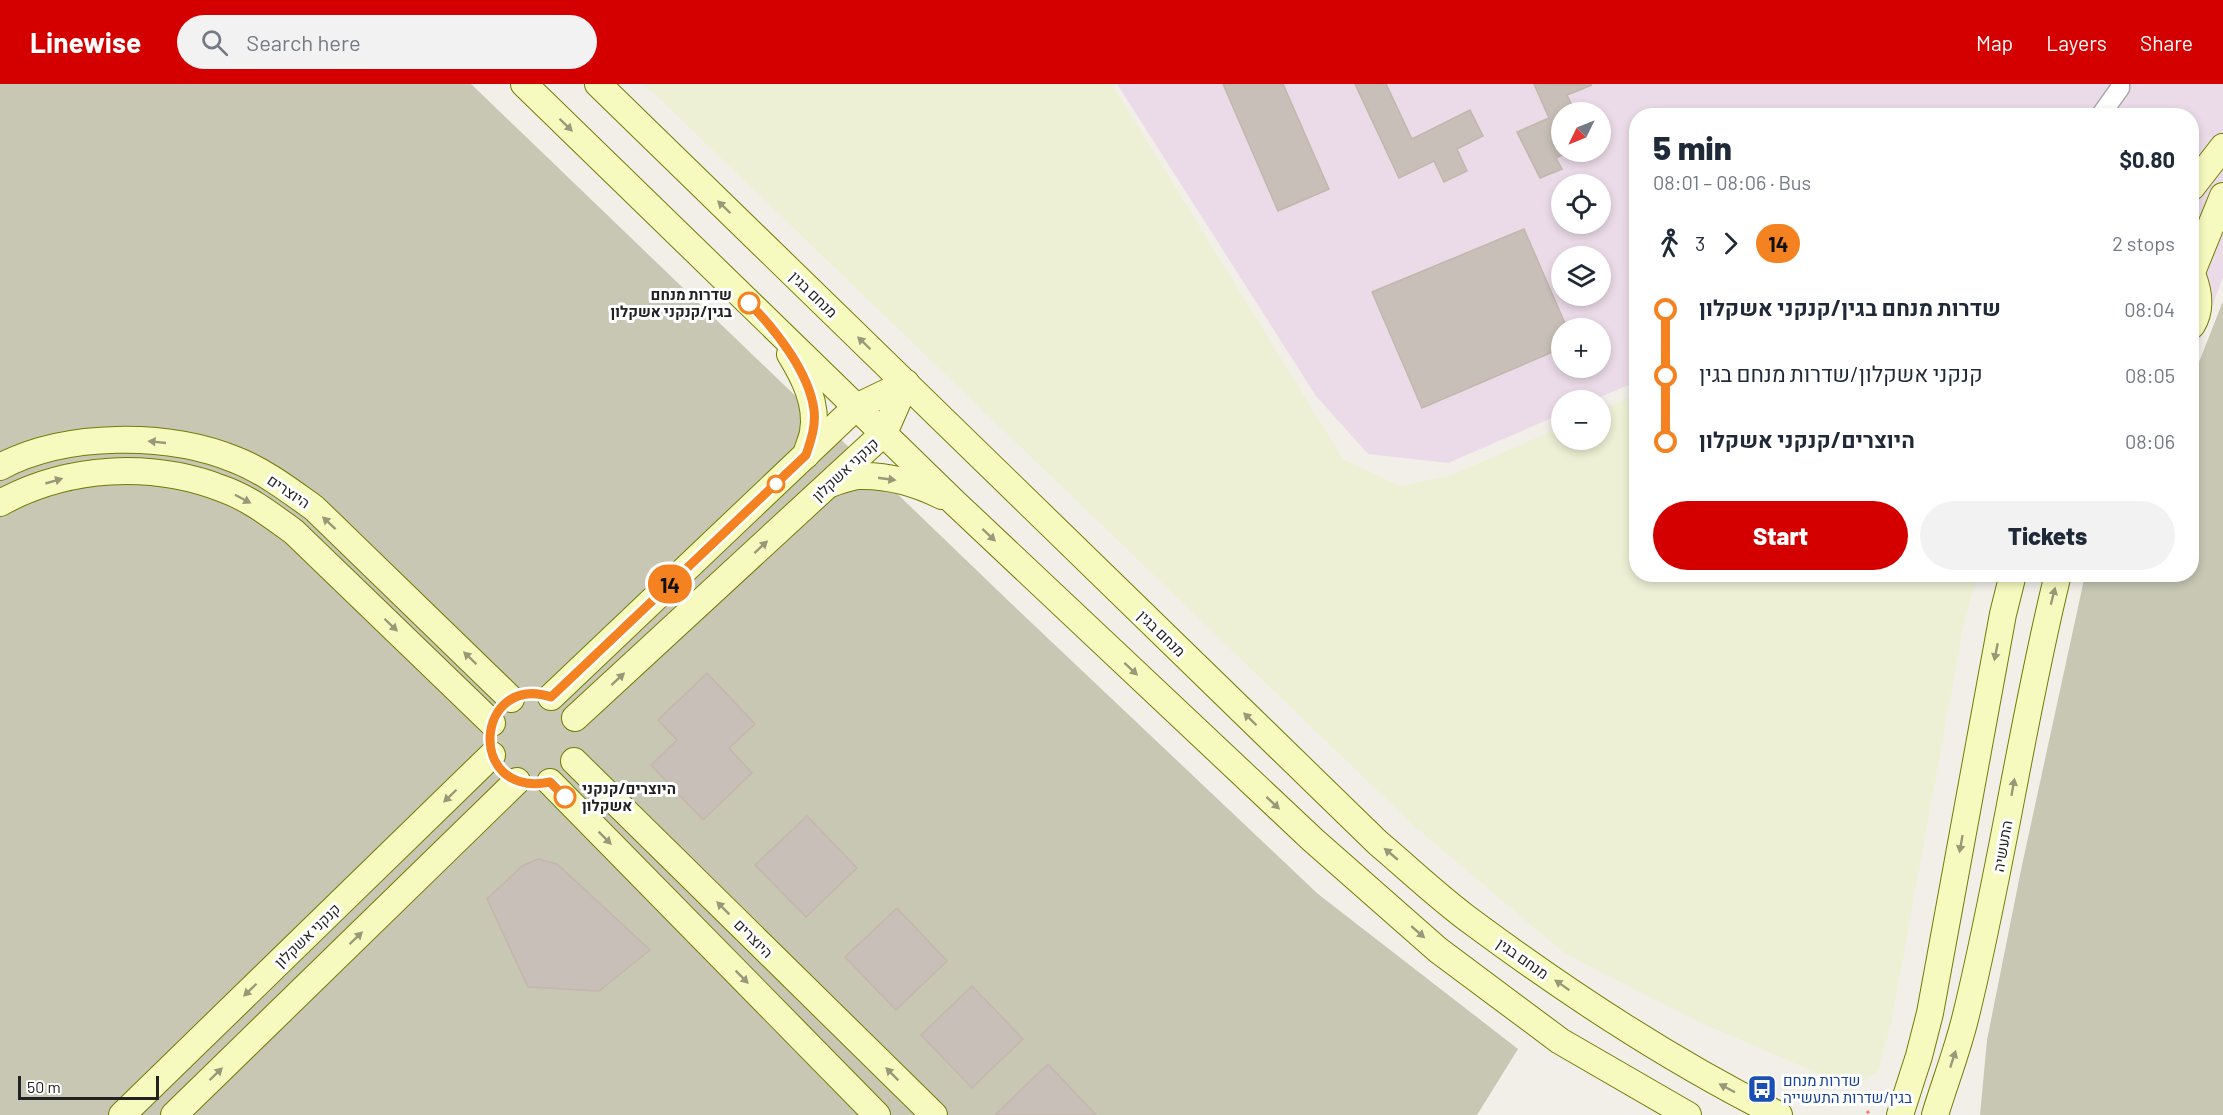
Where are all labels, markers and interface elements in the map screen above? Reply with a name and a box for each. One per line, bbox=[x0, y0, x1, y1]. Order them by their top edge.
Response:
search box bbox=[177, 15, 597, 69]
text: Linewise bbox=[30, 25, 141, 59]
icon: search bbox=[198, 26, 231, 59]
text: Search here bbox=[246, 29, 361, 55]
text: Map bbox=[1976, 30, 2013, 55]
text: Layers bbox=[2046, 30, 2107, 55]
text: Share bbox=[2140, 30, 2193, 55]
north arrow bbox=[1551, 102, 1611, 162]
map controls bbox=[1551, 102, 1611, 450]
one-way arrow bbox=[558, 117, 572, 131]
text: 5 min bbox=[1653, 127, 1732, 167]
text: $0.80 bbox=[2119, 146, 2175, 172]
text: 08:01 – 08:06 · Bus bbox=[1653, 170, 1811, 194]
button: locate bbox=[1551, 174, 1611, 234]
one-way arrow bbox=[717, 200, 731, 214]
icon: walk bbox=[1653, 227, 1686, 260]
icon: forward bbox=[1714, 227, 1747, 260]
text: 3 bbox=[1695, 231, 1705, 255]
text: 14 bbox=[1768, 231, 1788, 256]
text: 2 stops bbox=[2112, 231, 2175, 255]
button: layers bbox=[1551, 246, 1611, 306]
street label: מנחם בגין bbox=[786, 267, 842, 321]
place label: שדרות מנחם בגין/קנקני אשקלון bbox=[611, 285, 732, 320]
marker: שדרות מנחם בגין/קנקני אשקלון bbox=[738, 292, 760, 314]
text: שדרות מנחם בגין/קנקני אשקלון bbox=[1699, 294, 2001, 320]
text: 08:04 bbox=[2124, 297, 2175, 321]
button: + bbox=[1551, 318, 1611, 378]
one-way arrow bbox=[856, 336, 871, 350]
text: קנקני אשקלון/שדרות מנחם בגין bbox=[1699, 360, 1983, 386]
text: 08:05 bbox=[2125, 363, 2175, 387]
button: − bbox=[1551, 390, 1611, 450]
text: היוצרים/קנקני אשקלון bbox=[1699, 426, 1915, 452]
text: 08:06 bbox=[2125, 429, 2175, 453]
street label: קנקני אשקלון bbox=[808, 434, 882, 504]
one-way arrow bbox=[147, 437, 166, 447]
street label: היוצרים bbox=[264, 470, 314, 512]
one-way arrow bbox=[877, 474, 896, 483]
unlabelled marker bbox=[767, 475, 785, 493]
one-way arrow bbox=[45, 476, 63, 485]
one-way arrow bbox=[235, 494, 252, 504]
button: Start bbox=[1653, 501, 1908, 570]
button: Tickets bbox=[1920, 501, 2175, 570]
one-way arrow bbox=[323, 516, 337, 530]
one-way arrow bbox=[982, 528, 997, 542]
one-way arrow bbox=[753, 541, 768, 554]
line badge: 14 bbox=[643, 564, 697, 604]
text: 14 bbox=[660, 572, 680, 597]
one-way arrow bbox=[2048, 587, 2058, 605]
street label: מנחם בגין bbox=[1134, 606, 1190, 660]
one-way arrow bbox=[383, 618, 397, 632]
one-way arrow bbox=[1991, 643, 2000, 662]
one-way arrow bbox=[463, 652, 477, 666]
one-way arrow bbox=[1124, 661, 1138, 675]
one-way arrow bbox=[610, 672, 625, 686]
one-way arrow bbox=[1244, 712, 1258, 726]
one-way arrow bbox=[2009, 778, 2018, 797]
place label: היוצרים/קנקני אשקלון bbox=[582, 779, 676, 814]
marker: היוצרים/קנקני אשקלון bbox=[554, 786, 576, 808]
one-way arrow bbox=[443, 789, 458, 803]
one-way arrow bbox=[1265, 795, 1279, 809]
street label: התעשיה bbox=[1989, 819, 2015, 873]
one-way arrow bbox=[598, 831, 612, 845]
one-way arrow bbox=[1956, 834, 1965, 853]
one-way arrow bbox=[1384, 848, 1399, 861]
street label: קנקני אשקלון bbox=[270, 899, 344, 971]
one-way arrow bbox=[717, 901, 731, 915]
street label: היוצרים bbox=[731, 915, 777, 961]
one-way arrow bbox=[1410, 925, 1425, 938]
one-way arrow bbox=[348, 931, 363, 945]
street label: מנחם בגין bbox=[1494, 934, 1552, 982]
one-way arrow bbox=[735, 970, 749, 985]
one-way arrow bbox=[1554, 980, 1570, 991]
one-way arrow bbox=[242, 983, 257, 997]
one-way arrow bbox=[1948, 1050, 1958, 1068]
one-way arrow bbox=[885, 1067, 900, 1081]
one-way arrow bbox=[209, 1068, 223, 1082]
place label: שדרות מנחם בגין/שדרות התעשייה bbox=[1783, 1071, 1912, 1106]
scale bar bbox=[18, 1073, 159, 1100]
bus stop icon: שדרות מנחם בגין/שדרות התעשייה bbox=[1746, 1073, 1778, 1105]
text: 50 m bbox=[27, 1077, 61, 1096]
one-way arrow bbox=[1719, 1083, 1736, 1093]

